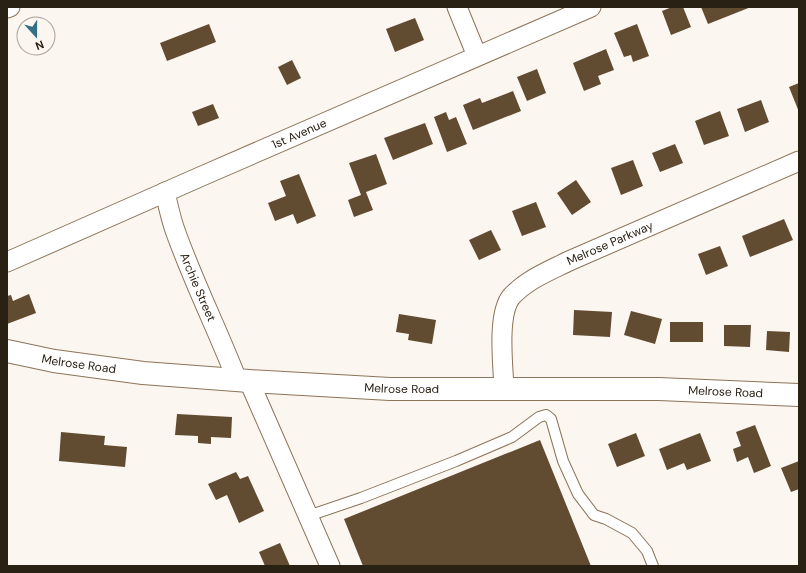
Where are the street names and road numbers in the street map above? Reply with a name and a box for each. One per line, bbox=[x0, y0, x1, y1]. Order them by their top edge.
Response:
street label: 1st Avenue bbox=[269, 115, 329, 153]
street label: Melrose Parkway bbox=[564, 217, 656, 269]
street label: Archie Street bbox=[176, 251, 220, 324]
street label: Melrose Road bbox=[40, 351, 117, 377]
street label: Melrose Road bbox=[364, 380, 439, 397]
street label: Melrose Road bbox=[688, 382, 763, 401]

